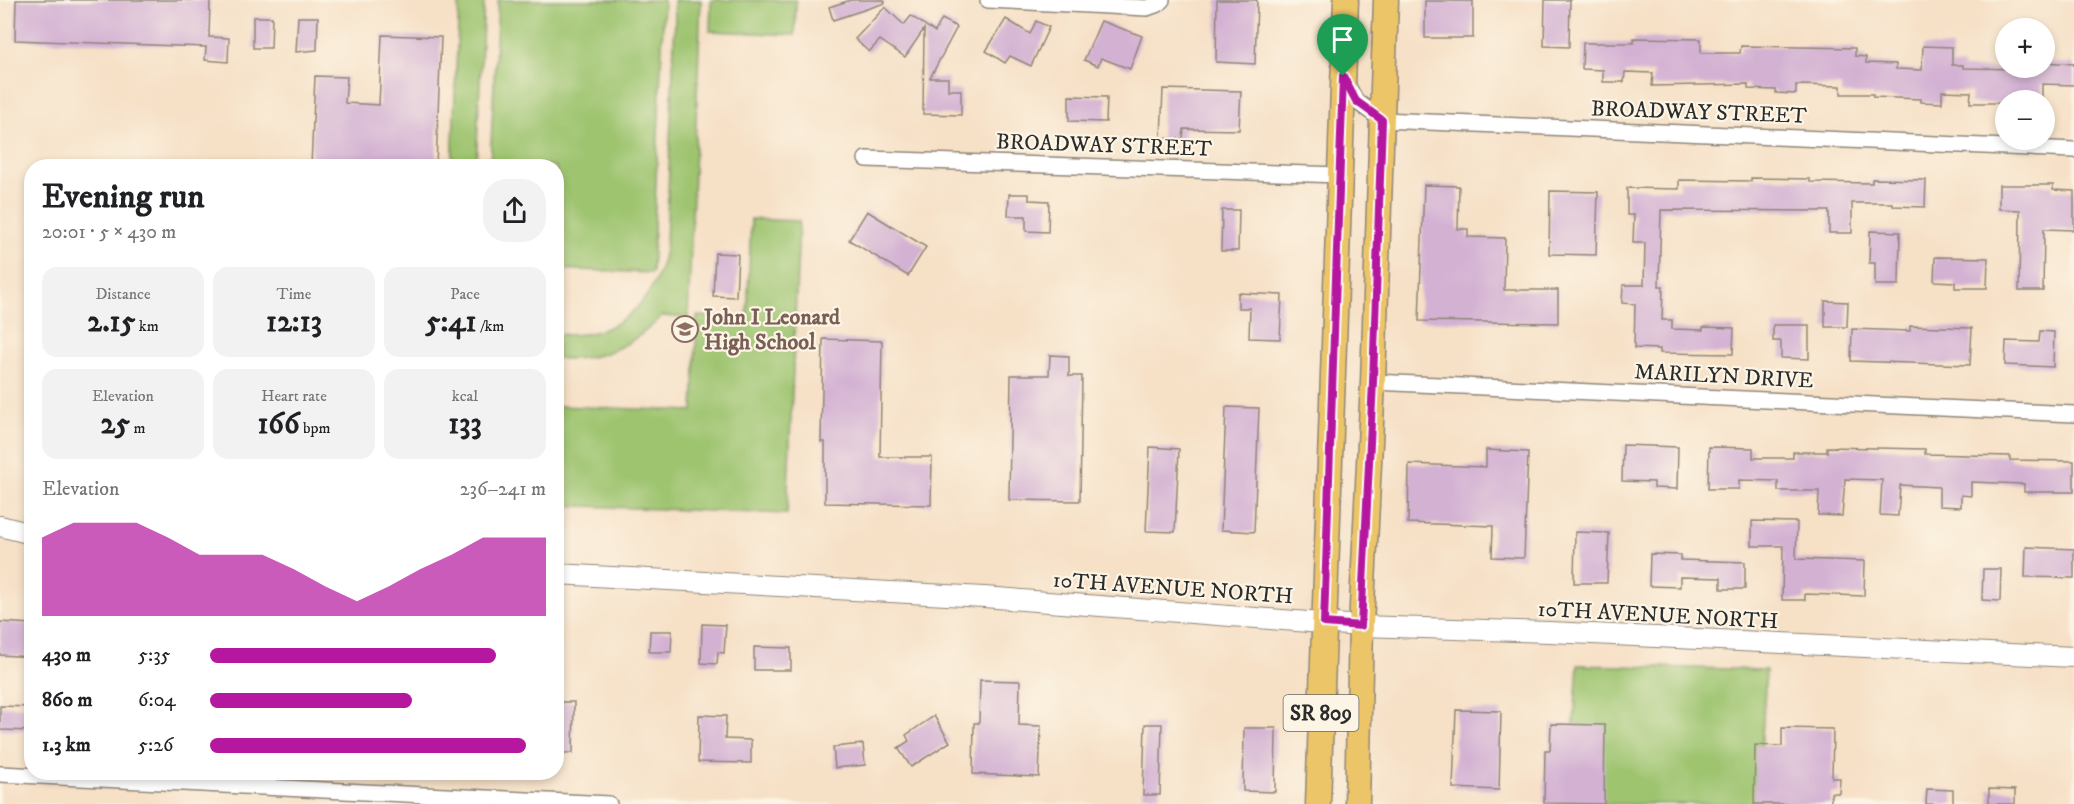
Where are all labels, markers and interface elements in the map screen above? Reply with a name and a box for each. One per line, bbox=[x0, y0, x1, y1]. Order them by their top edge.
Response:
pin bbox=[1317, 14, 1368, 76]
map controls bbox=[1995, 18, 2055, 150]
button: + bbox=[1995, 18, 2055, 78]
icon: arrive bbox=[1326, 23, 1359, 56]
button: − bbox=[1995, 90, 2055, 150]
street label: BROADWAY STREET bbox=[1590, 95, 1808, 130]
street label: BROADWAY STREET bbox=[995, 128, 1213, 163]
text: Evening run bbox=[42, 177, 204, 218]
button: share bbox=[483, 179, 546, 242]
text: 20:01 · 5 × 430 m bbox=[42, 220, 176, 245]
text: Distance bbox=[95, 284, 151, 304]
text: Time bbox=[277, 284, 311, 304]
text: Pace bbox=[450, 284, 480, 304]
text: 2.15 bbox=[87, 304, 135, 341]
text: 12:13 bbox=[266, 304, 322, 341]
text: 5:41 bbox=[426, 304, 477, 341]
place label: John I Leonard High School bbox=[701, 304, 841, 356]
school or university icon: John I Leonard High School bbox=[670, 314, 700, 344]
text: km bbox=[135, 316, 159, 336]
text: /km bbox=[477, 316, 504, 336]
street label: MARILYN DRIVE bbox=[1634, 358, 1814, 395]
text: Elevation bbox=[92, 386, 154, 406]
text: Heart rate bbox=[261, 386, 327, 406]
text: kcal bbox=[452, 386, 478, 406]
text: 25 bbox=[101, 406, 130, 443]
text: 166 bbox=[257, 406, 300, 443]
text: 133 bbox=[448, 406, 482, 443]
text: m bbox=[130, 418, 145, 438]
text: bpm bbox=[300, 418, 331, 438]
text: Elevation bbox=[42, 477, 119, 502]
text: 236–241 m bbox=[460, 477, 546, 502]
street label: 10TH AVENUE NORTH bbox=[1052, 567, 1294, 610]
street label: 10TH AVENUE NORTH bbox=[1537, 596, 1779, 635]
text: 430 m bbox=[42, 643, 91, 668]
text: 5:35 bbox=[138, 643, 171, 668]
text: 860 m bbox=[42, 688, 93, 713]
text: 6:04 bbox=[138, 688, 176, 713]
road number: SR 809 bbox=[1284, 695, 1358, 731]
text: 1.3 km bbox=[42, 733, 91, 758]
text: 5:26 bbox=[138, 733, 173, 758]

